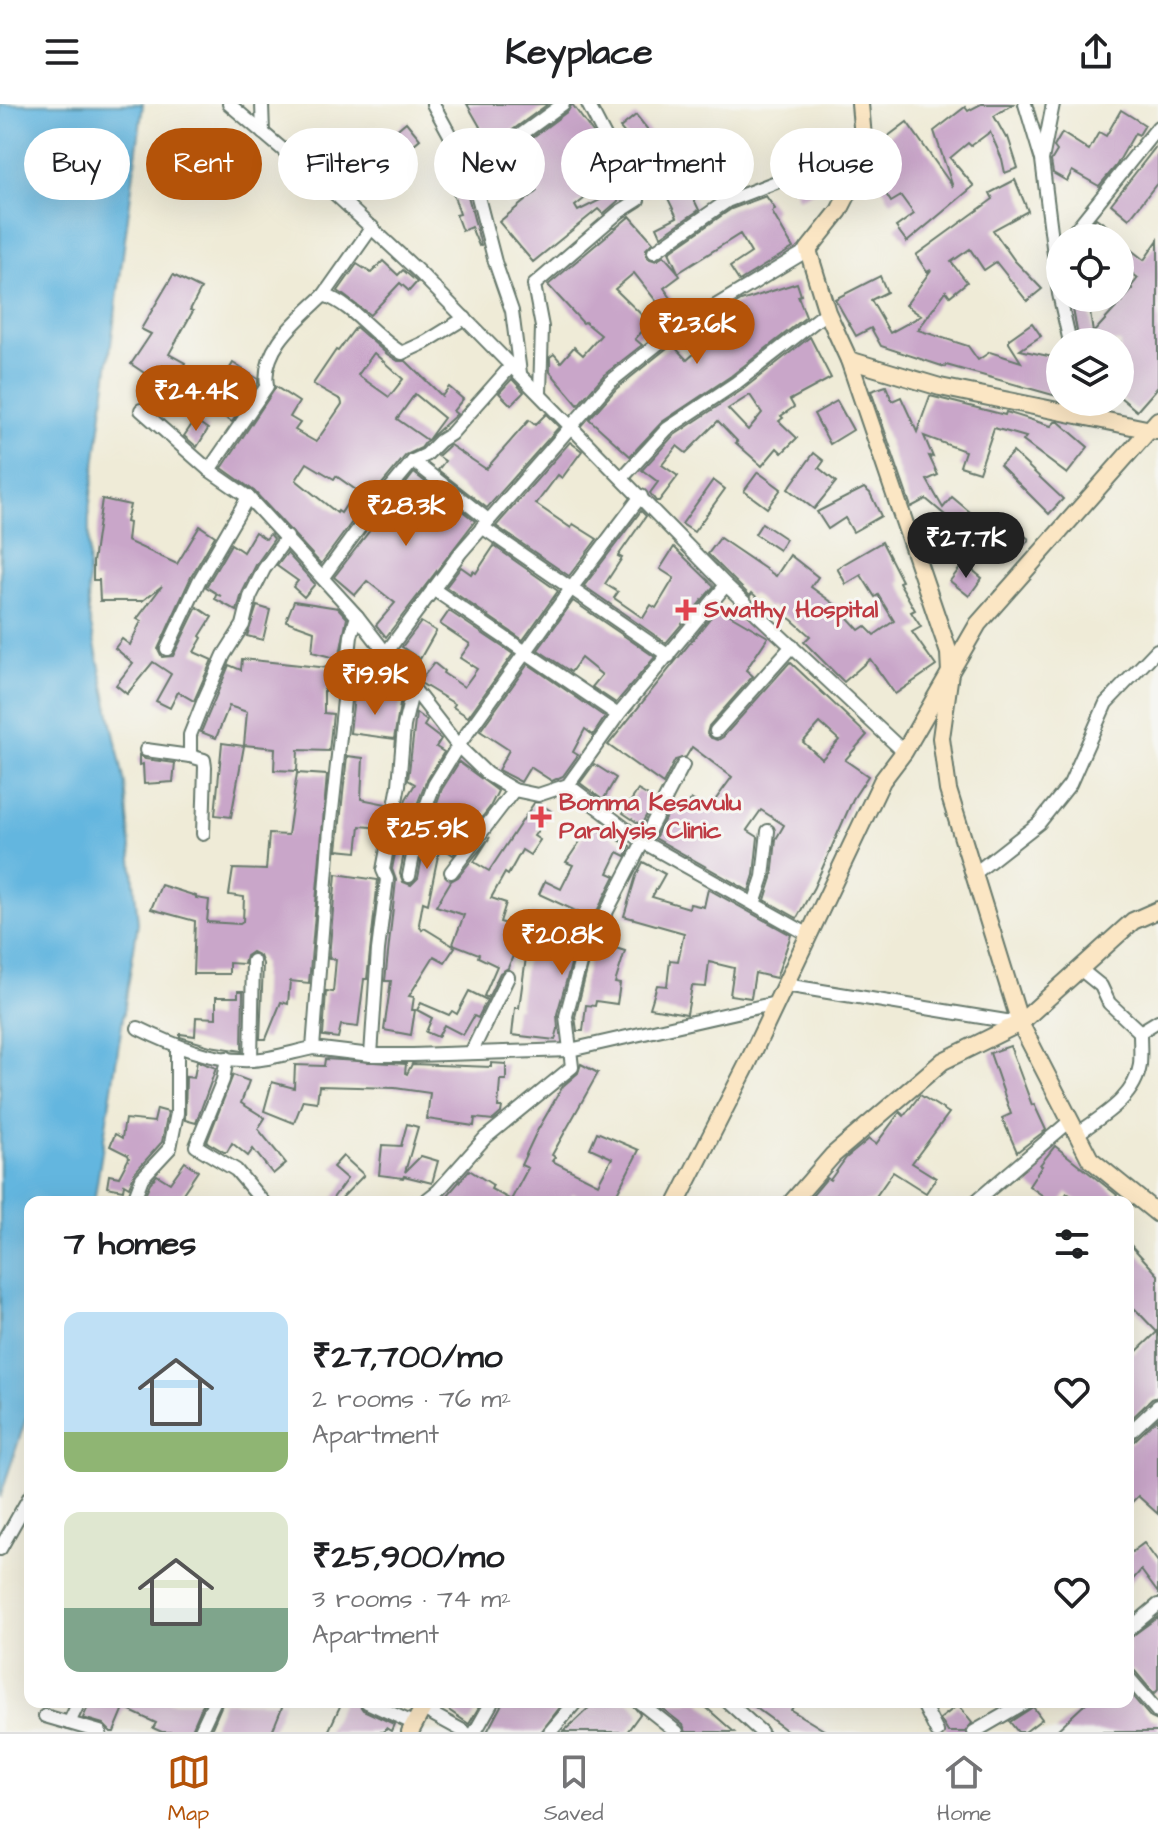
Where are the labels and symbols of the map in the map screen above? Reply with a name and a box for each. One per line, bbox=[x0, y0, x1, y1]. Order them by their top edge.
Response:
pin: ₹23.6K bbox=[632, 298, 762, 366]
pin: ₹24.4K bbox=[131, 365, 261, 433]
pin: ₹28.3K bbox=[341, 480, 471, 548]
pin: ₹27.7K bbox=[901, 512, 1031, 580]
place label: Swathy Hospital bbox=[703, 593, 878, 629]
marker: Swathy Hospital bbox=[675, 599, 697, 621]
pin: ₹19.9K bbox=[310, 649, 440, 717]
place label: Bomma Kesavulu Paralysis Clinic bbox=[559, 786, 741, 850]
pin: ₹25.9K bbox=[362, 803, 492, 871]
marker: Bomma Kesavulu Paralysis Clinic bbox=[530, 806, 552, 828]
pin: ₹20.8K bbox=[497, 909, 627, 977]

